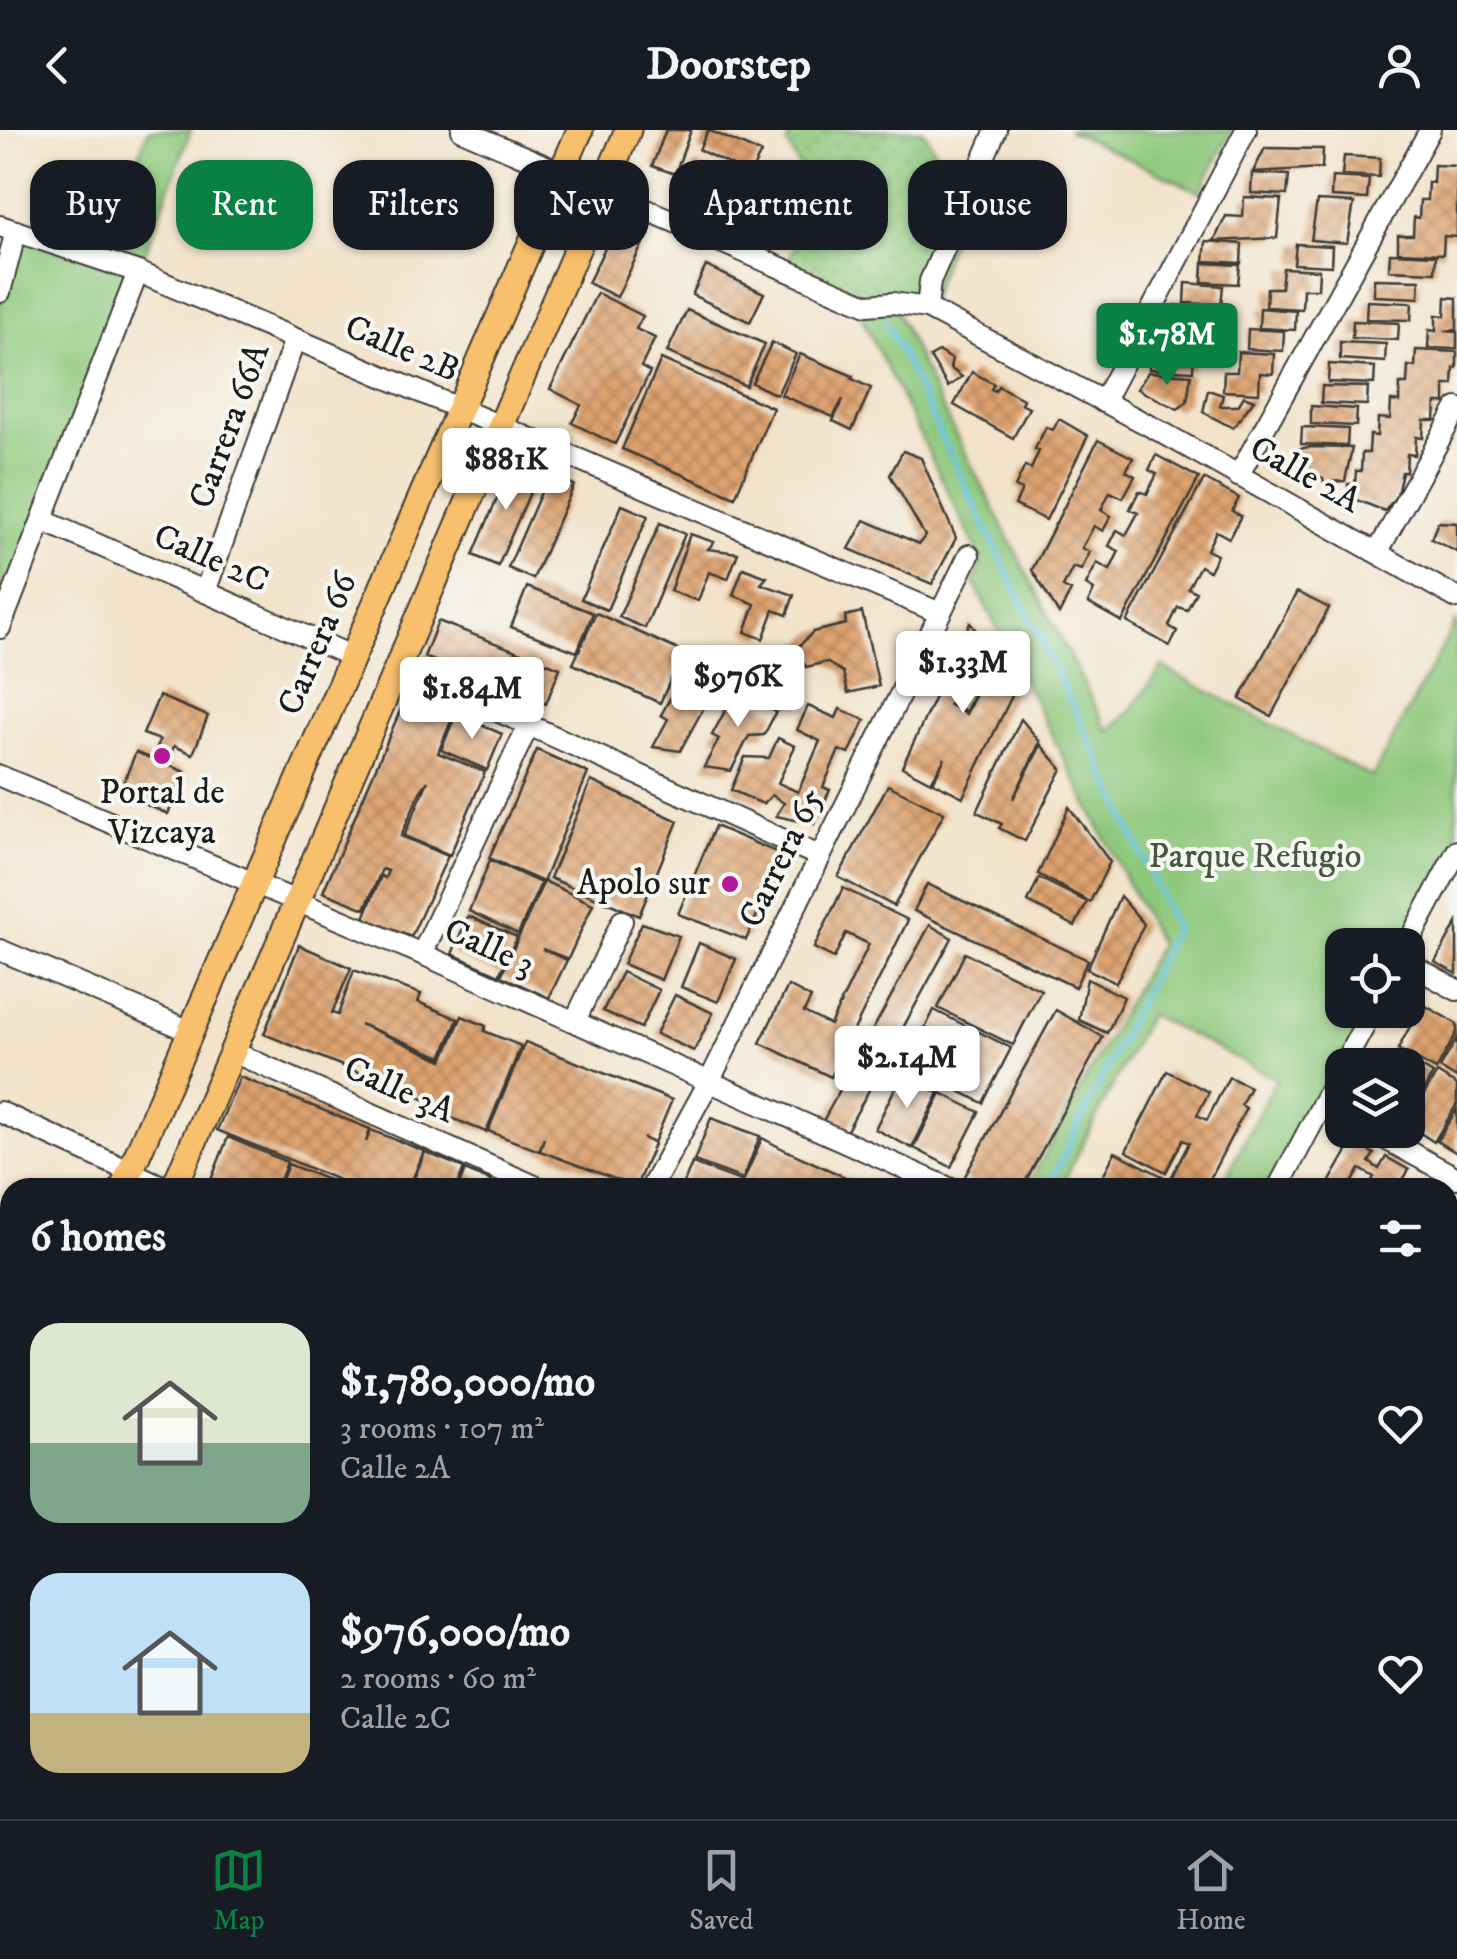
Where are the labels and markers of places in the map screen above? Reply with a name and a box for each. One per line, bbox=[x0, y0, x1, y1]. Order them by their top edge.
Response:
pin: $1.78M bbox=[1086, 303, 1248, 388]
pin: $881K bbox=[436, 428, 576, 513]
pin: $1.33M bbox=[882, 631, 1044, 716]
pin: $976K bbox=[668, 645, 808, 730]
pin: $1.84M bbox=[391, 657, 553, 742]
marker: Portal de Vizcaya bbox=[151, 745, 173, 767]
place label: Portal de Vizcaya bbox=[99, 771, 225, 855]
place label: Apolo sur bbox=[577, 862, 710, 906]
marker: Apolo sur bbox=[719, 873, 741, 895]
pin: $2.14M bbox=[826, 1026, 988, 1111]

